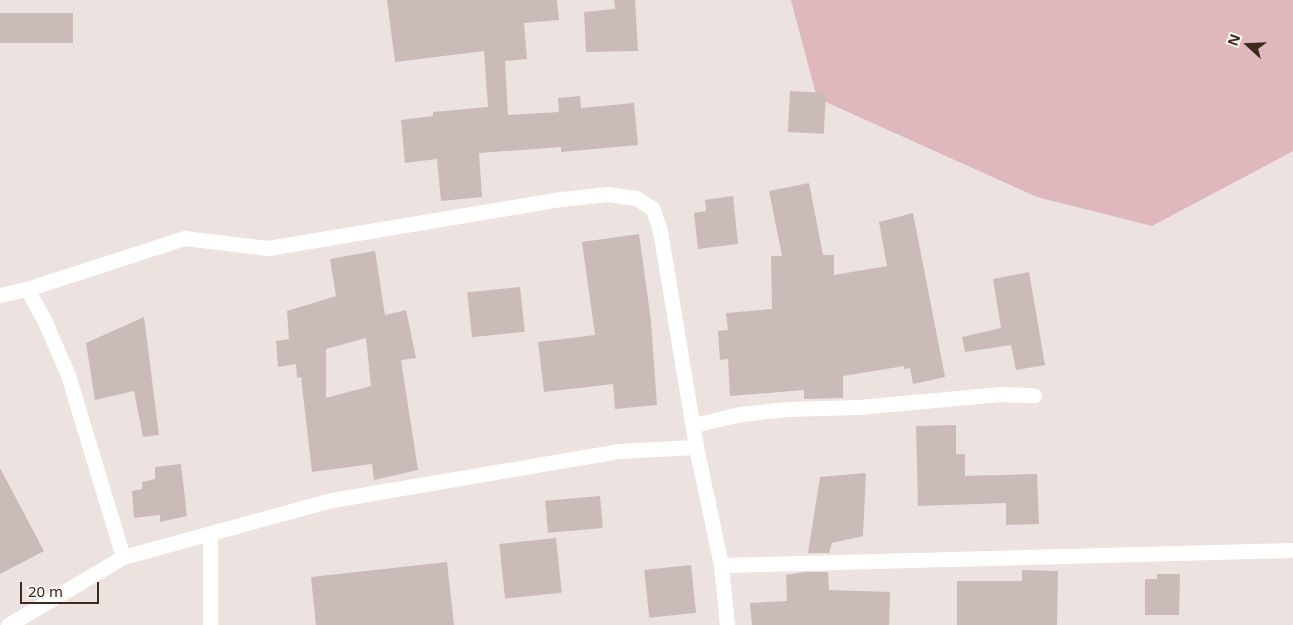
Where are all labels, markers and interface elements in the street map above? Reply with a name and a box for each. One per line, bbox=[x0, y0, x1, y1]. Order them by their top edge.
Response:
north arrow bbox=[1223, 20, 1273, 70]
text: N bbox=[1223, 31, 1244, 48]
scale bar bbox=[22, 572, 101, 604]
text: 20 m bbox=[28, 581, 63, 601]

